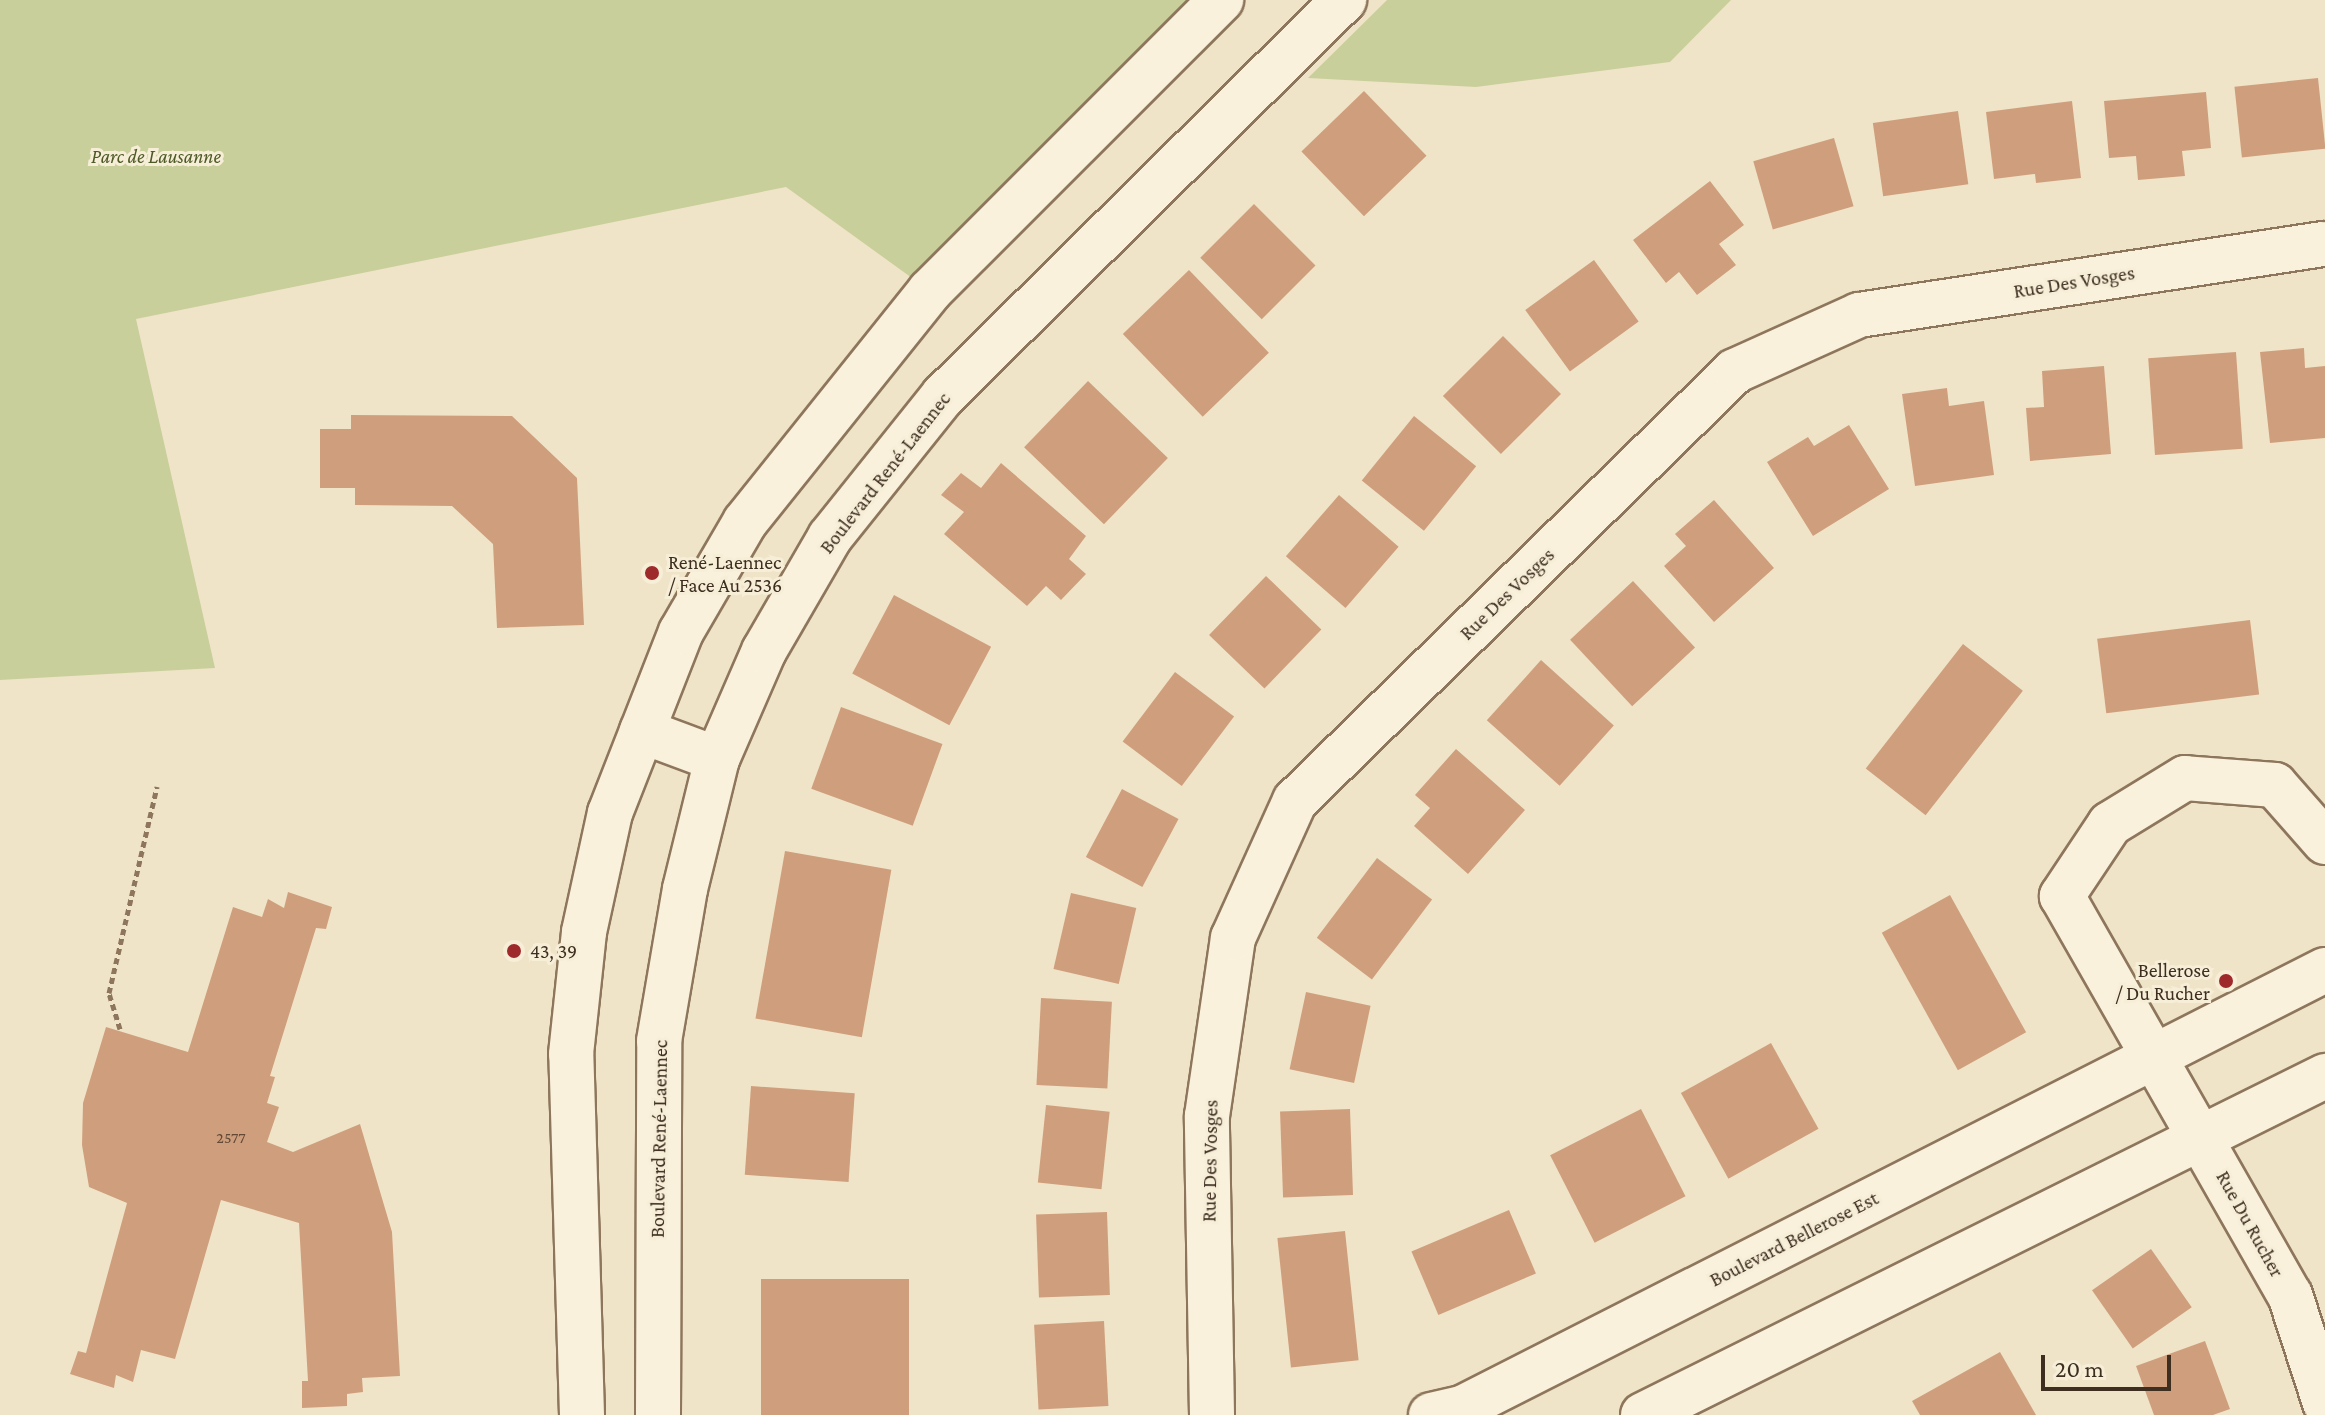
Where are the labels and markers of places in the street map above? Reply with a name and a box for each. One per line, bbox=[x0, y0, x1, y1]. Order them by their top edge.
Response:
place label: René-Laennec / Face Au 2536 bbox=[668, 550, 782, 597]
marker: René-Laennec / Face Au 2536 bbox=[643, 564, 661, 582]
place label: 43, 39 bbox=[530, 939, 577, 963]
marker: 43, 39 bbox=[505, 942, 523, 960]
place label: Bellerose / Du Rucher bbox=[2115, 958, 2210, 1005]
marker: Bellerose / Du Rucher bbox=[2217, 972, 2235, 990]

